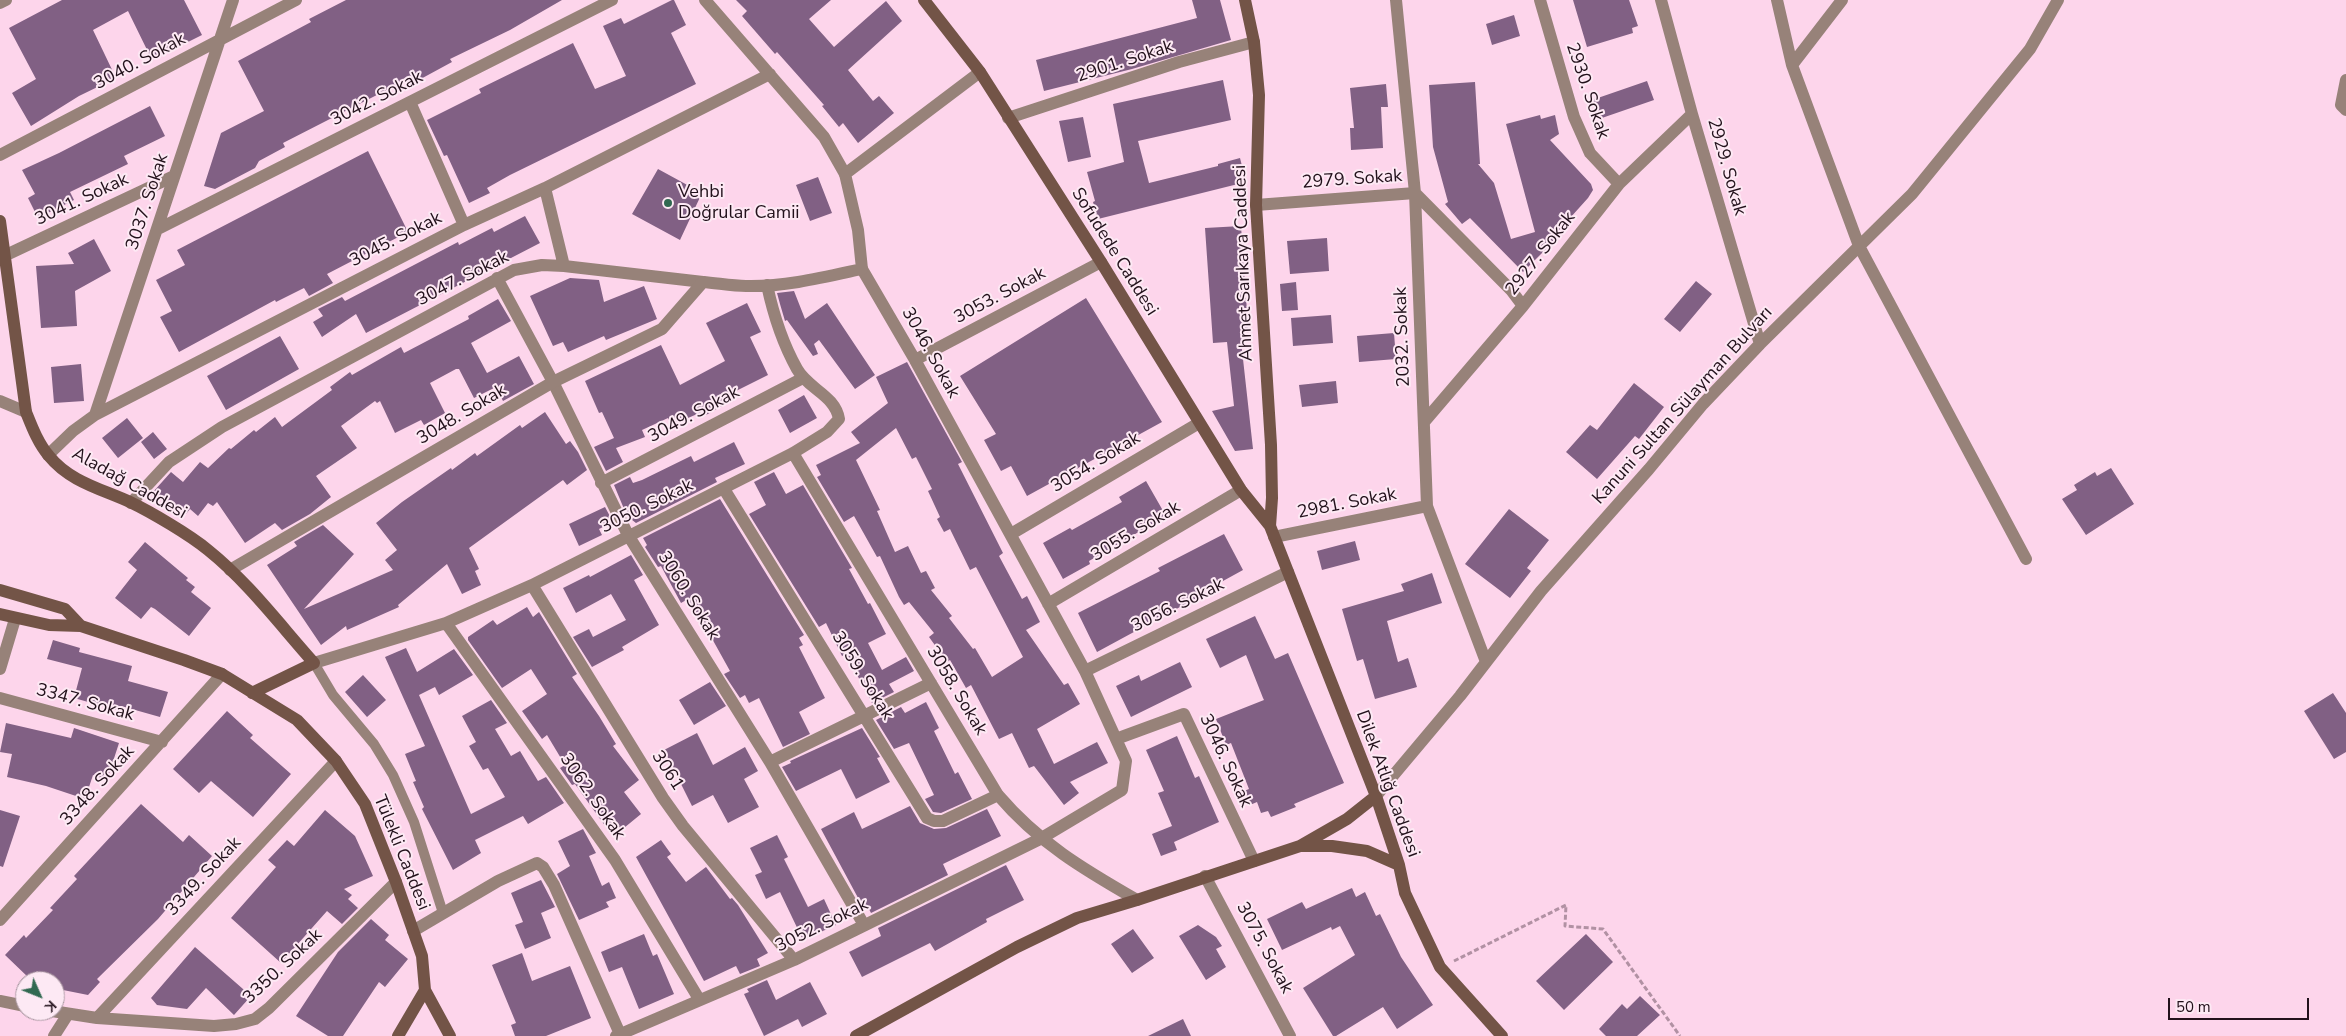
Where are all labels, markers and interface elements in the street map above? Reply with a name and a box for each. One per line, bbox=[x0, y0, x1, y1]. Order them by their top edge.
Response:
street label: 3040. Sokak bbox=[91, 29, 189, 95]
street label: 2901. Sokak bbox=[1074, 36, 1176, 88]
street label: 2930. Sokak bbox=[1560, 40, 1614, 142]
street label: 3042. Sokak bbox=[327, 67, 427, 131]
street label: 2929. Sokak bbox=[1702, 116, 1750, 218]
street label: 3037. Sokak bbox=[122, 151, 174, 253]
street label: Ahmet Sarıkaya Caddesi bbox=[1230, 164, 1258, 362]
street label: 2979. Sokak bbox=[1301, 166, 1403, 194]
street label: 3041. Sokak bbox=[32, 169, 132, 231]
place label: Vehbi Doğrular Camii bbox=[678, 182, 800, 224]
street label: Sofudede Caddesi bbox=[1066, 184, 1162, 320]
marker: Vehbi Doğrular Camii bbox=[662, 197, 674, 209]
street label: 3045. Sokak bbox=[346, 208, 446, 272]
street label: 2927. Sokak bbox=[1502, 208, 1580, 300]
street label: 3047. Sokak bbox=[413, 247, 513, 311]
street label: 3053. Sokak bbox=[951, 263, 1049, 329]
street label: 2032. Sokak bbox=[1390, 286, 1416, 388]
street label: Kanuni Sultan Sülayman Bulvarı bbox=[1588, 303, 1778, 509]
street label: 3046. Sokak bbox=[896, 304, 964, 402]
street label: 3048. Sokak bbox=[413, 380, 511, 450]
street label: 3049. Sokak bbox=[645, 382, 743, 448]
street label: 3054. Sokak bbox=[1047, 428, 1145, 498]
street label: Aladağ Caddesi bbox=[68, 444, 190, 524]
street label: 3050. Sokak bbox=[597, 475, 697, 539]
street label: 2981. Sokak bbox=[1296, 484, 1398, 524]
street label: 3055. Sokak bbox=[1087, 497, 1185, 567]
street label: 3060. Sokak bbox=[652, 548, 724, 644]
street label: 3056. Sokak bbox=[1128, 574, 1228, 638]
street label: 3059. Sokak bbox=[826, 628, 898, 724]
street label: 3058. Sokak bbox=[921, 642, 991, 740]
street label: 3347. Sokak bbox=[34, 680, 136, 726]
street label: Dilek Atlığ Caddesi bbox=[1350, 708, 1424, 860]
street label: 3046. Sokak bbox=[1194, 711, 1256, 811]
street label: 3348. Sokak bbox=[56, 741, 140, 831]
street label: 3061 bbox=[646, 747, 688, 795]
street label: 3062. Sokak bbox=[554, 750, 630, 844]
street label: Tülekli Caddesi bbox=[368, 792, 434, 914]
street label: 3349. Sokak bbox=[162, 833, 246, 921]
street label: 3052. Sokak bbox=[772, 894, 872, 958]
street label: 3075. Sokak bbox=[1231, 899, 1297, 997]
street label: 3350. Sokak bbox=[239, 925, 327, 1009]
north arrow bbox=[15, 971, 65, 1021]
scale bar bbox=[2171, 988, 2312, 1020]
text: K bbox=[40, 996, 60, 1016]
text: 50 m bbox=[2176, 997, 2211, 1017]

